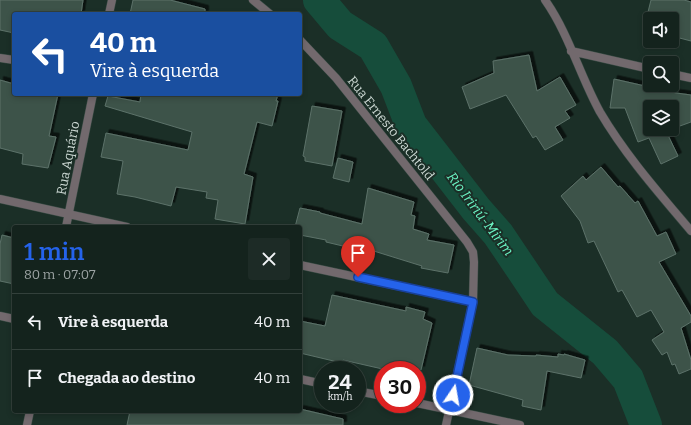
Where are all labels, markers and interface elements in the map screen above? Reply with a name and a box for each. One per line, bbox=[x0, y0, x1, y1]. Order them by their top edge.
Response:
map controls bbox=[643, 12, 679, 136]
button: sound bbox=[643, 12, 679, 48]
text: 40 m bbox=[90, 26, 157, 59]
icon: left bbox=[24, 28, 76, 80]
button: search bbox=[643, 56, 679, 92]
text: Vire à esquerda bbox=[90, 60, 219, 82]
street label: Rua Ernesto Bachtold bbox=[345, 73, 438, 183]
button: layers bbox=[643, 100, 679, 136]
street label: Rua Aquário bbox=[54, 120, 82, 196]
water label: Rio Iririú-Mirim bbox=[443, 169, 517, 259]
pin bbox=[341, 236, 375, 277]
text: 1 min bbox=[24, 238, 84, 266]
button: close bbox=[248, 238, 290, 280]
icon: arrive bbox=[347, 242, 369, 264]
text: 80 m · 07:07 bbox=[24, 267, 96, 282]
icon: left bbox=[24, 311, 46, 333]
text: Vire à esquerda bbox=[58, 313, 168, 331]
text: 40 m bbox=[254, 313, 290, 331]
speed limit sign: 30 bbox=[374, 361, 426, 413]
icon: arrive bbox=[24, 367, 46, 389]
text: Chegada ao destino bbox=[58, 369, 195, 387]
text: 40 m bbox=[254, 369, 290, 387]
text: 24 bbox=[328, 370, 352, 394]
position arrow bbox=[432, 374, 474, 416]
text: km/h bbox=[328, 391, 352, 403]

